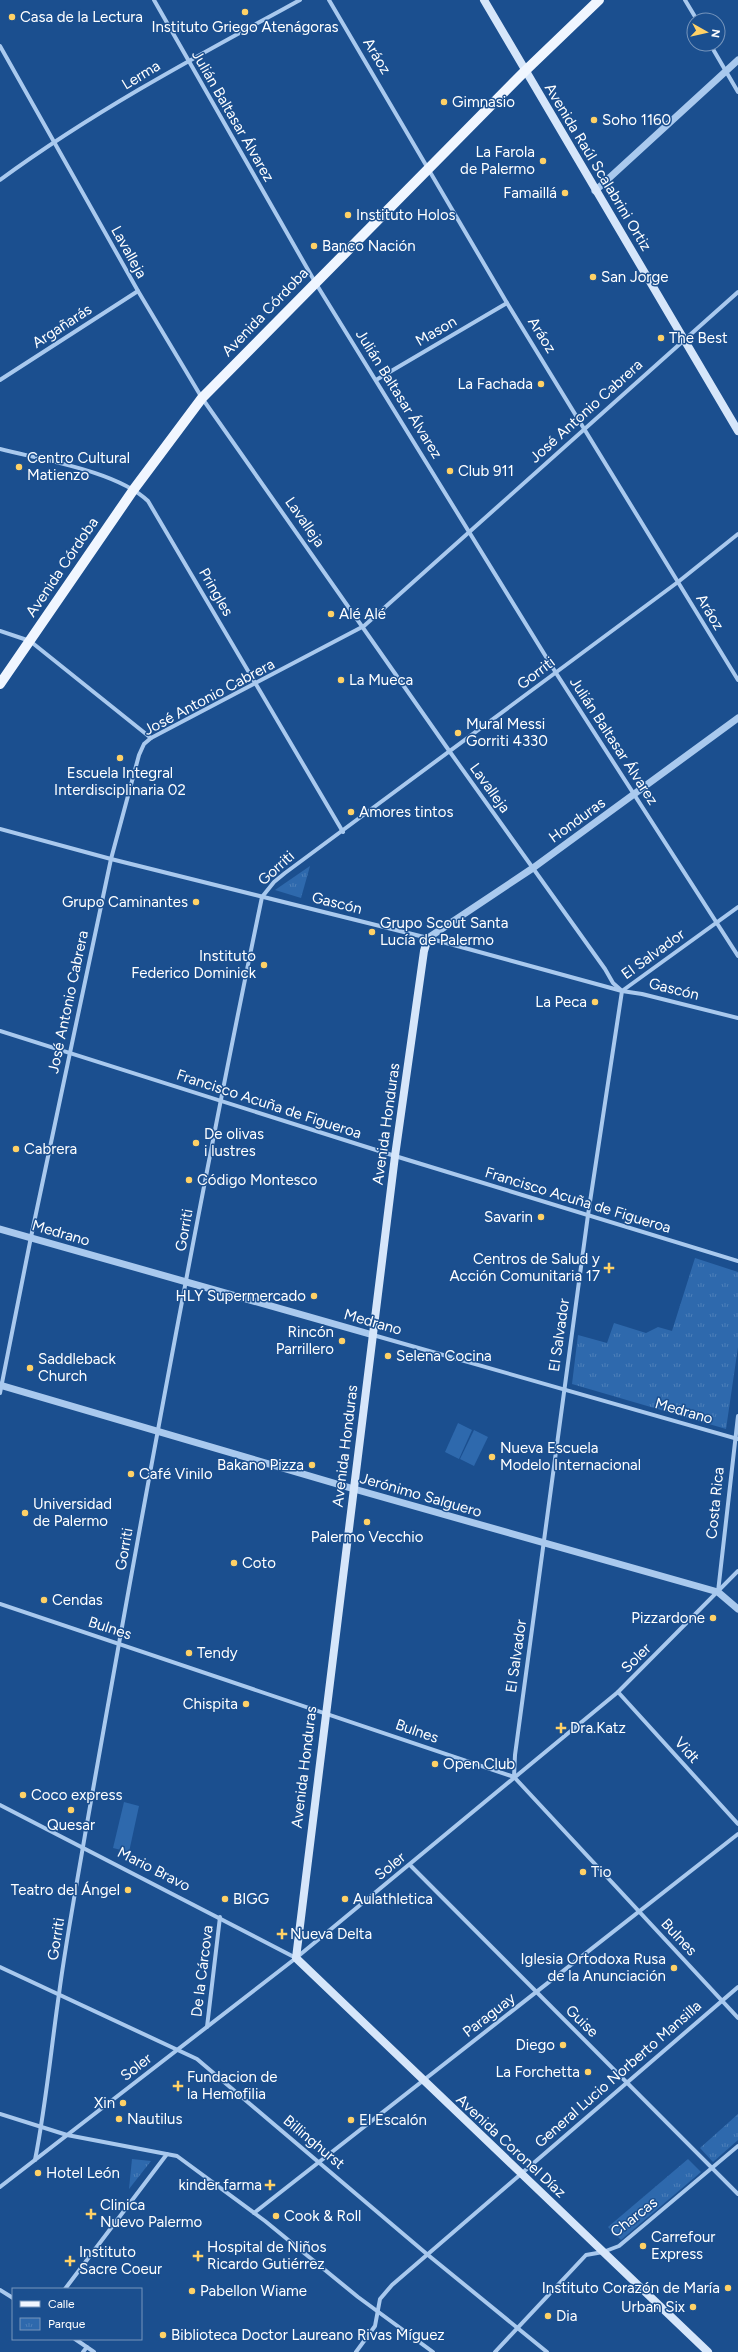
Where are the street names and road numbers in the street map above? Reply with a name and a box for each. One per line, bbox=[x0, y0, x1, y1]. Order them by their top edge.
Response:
street label: Aráoz bbox=[359, 35, 395, 77]
street label: Julián Baltasar Álvarez bbox=[188, 47, 278, 185]
street label: Lerma bbox=[119, 57, 163, 93]
street label: Avenida Raúl Scalabrini Ortiz bbox=[541, 80, 655, 254]
street label: Lavalleja bbox=[107, 223, 151, 281]
street label: Avenida Córdoba bbox=[218, 264, 312, 360]
street label: Argañarás bbox=[29, 300, 95, 352]
street label: Mason bbox=[412, 312, 460, 350]
street label: Aráoz bbox=[524, 314, 560, 356]
street label: Julián Baltasar Álvarez bbox=[352, 326, 446, 462]
street label: José Antonio Cabrera bbox=[526, 356, 646, 466]
street label: Lavalleja bbox=[281, 493, 329, 551]
street label: Avenida Córdoba bbox=[22, 514, 102, 620]
street label: Pringles bbox=[195, 565, 237, 619]
street label: Aráoz bbox=[692, 591, 728, 633]
street label: Gorriti bbox=[513, 653, 559, 693]
street label: José Antonio Cabrera bbox=[140, 655, 278, 739]
street label: Julián Baltasar Álvarez bbox=[566, 674, 662, 808]
street label: Lavalleja bbox=[466, 760, 514, 816]
street label: Honduras bbox=[545, 794, 609, 846]
street label: Gorriti bbox=[254, 847, 298, 889]
street label: Gascón bbox=[310, 888, 364, 918]
street label: El Salvador bbox=[618, 925, 688, 983]
street label: José Antonio Cabrera bbox=[44, 929, 92, 1075]
street label: Gascón bbox=[647, 974, 701, 1004]
street label: Avenida Honduras bbox=[369, 1062, 403, 1186]
street label: Francisco Acuña de Figueroa bbox=[174, 1066, 364, 1142]
street label: Francisco Acuña de Figueroa bbox=[483, 1163, 673, 1237]
street label: Gorriti bbox=[171, 1207, 197, 1253]
street label: Medrano bbox=[30, 1216, 92, 1250]
street label: El Salvador bbox=[545, 1297, 573, 1373]
street label: Medrano bbox=[342, 1305, 404, 1339]
street label: Avenida Honduras bbox=[329, 1384, 361, 1508]
street label: Medrano bbox=[653, 1394, 715, 1428]
street label: Costa Rica bbox=[702, 1466, 728, 1540]
street label: Jerónimo Salguero bbox=[358, 1469, 484, 1521]
street label: Gorriti bbox=[111, 1526, 137, 1572]
street label: Bulnes bbox=[86, 1613, 134, 1643]
street label: El Salvador bbox=[502, 1618, 530, 1694]
street label: Soler bbox=[617, 1639, 655, 1677]
street label: Avenida Honduras bbox=[288, 1705, 320, 1829]
street label: Bulnes bbox=[393, 1715, 441, 1747]
street label: Vidt bbox=[671, 1733, 703, 1767]
street label: Mario Bravo bbox=[115, 1843, 194, 1895]
street label: Soler bbox=[371, 1848, 409, 1884]
street label: Bulnes bbox=[657, 1915, 701, 1959]
street label: Gorriti bbox=[44, 1916, 68, 1962]
street label: De la Cárcova bbox=[187, 1924, 217, 2018]
street label: Paraguay bbox=[459, 1989, 519, 2041]
street label: General Lucio Norberto Mansilla bbox=[531, 1997, 705, 2151]
street label: Guise bbox=[562, 2001, 602, 2041]
street label: Soler bbox=[117, 2049, 155, 2085]
street label: Avenida Coronel Díaz bbox=[452, 2090, 570, 2202]
street label: Billinghurst bbox=[280, 2111, 349, 2173]
street label: Charcas bbox=[607, 2193, 661, 2241]

